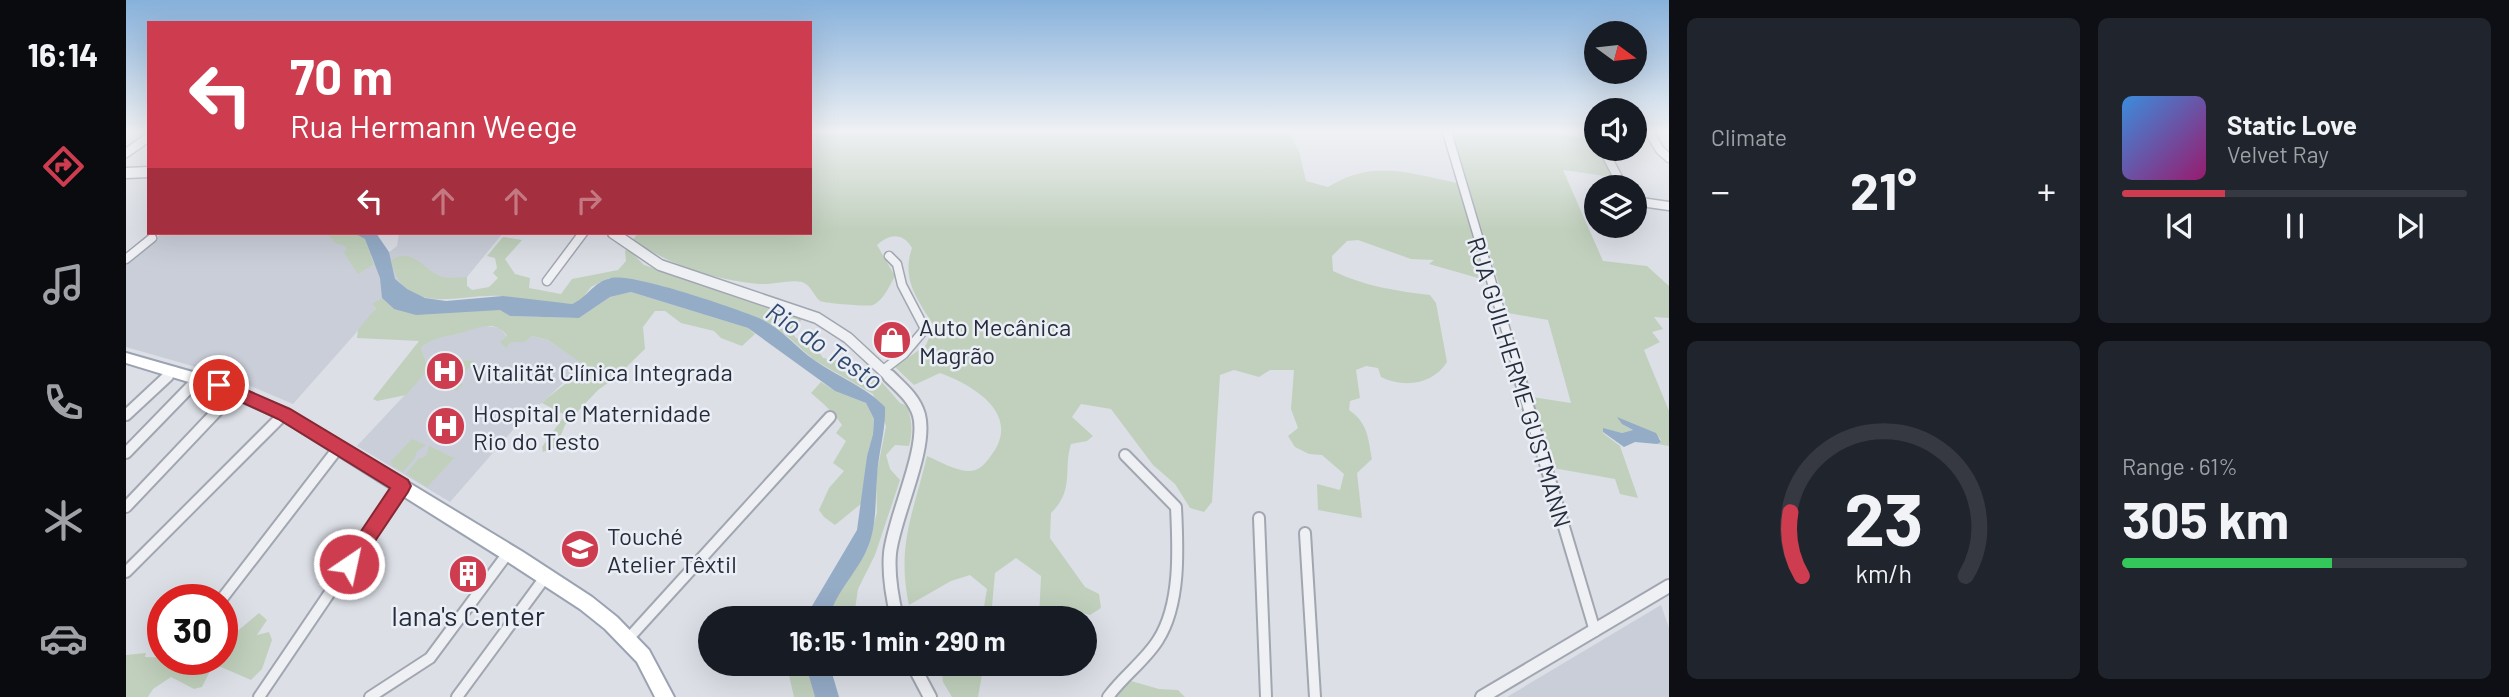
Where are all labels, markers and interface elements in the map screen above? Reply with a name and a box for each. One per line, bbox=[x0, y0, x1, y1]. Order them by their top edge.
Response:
north arrow bbox=[1584, 21, 1647, 84]
map controls bbox=[1584, 21, 1647, 238]
text: 16:14 bbox=[28, 35, 98, 73]
text: 70 m bbox=[290, 46, 393, 105]
icon: left bbox=[175, 49, 266, 140]
button: sound bbox=[1584, 98, 1647, 161]
text: Rua Hermann Weege bbox=[290, 106, 578, 144]
text: Static Love bbox=[2227, 109, 2357, 140]
text: Climate bbox=[1711, 123, 1787, 151]
text: Velvet Ray bbox=[2227, 140, 2329, 168]
icon: directions bbox=[39, 142, 88, 191]
text: 21° bbox=[1850, 158, 1917, 220]
text: − bbox=[1711, 167, 1730, 213]
text: + bbox=[2037, 167, 2056, 213]
button: layers bbox=[1584, 175, 1647, 238]
icon: left bbox=[351, 182, 389, 220]
icon: ahead bbox=[424, 182, 462, 220]
icon: ahead bbox=[497, 182, 535, 220]
icon: right bbox=[570, 182, 608, 220]
icon: previous bbox=[2161, 207, 2199, 245]
icon: pause bbox=[2276, 207, 2314, 245]
icon: next bbox=[2391, 207, 2429, 245]
street label: RUA GUILHERME GUSTMANN bbox=[1462, 233, 1578, 531]
icon: music bbox=[39, 260, 88, 309]
water label: Rio do Testo bbox=[761, 295, 889, 395]
place label: Auto Mecânica Magrão bbox=[919, 312, 1071, 369]
shop icon: Auto Mecânica Magrão bbox=[871, 319, 913, 361]
hospital icon: Vitalität Clínica Integrada bbox=[424, 350, 466, 392]
pin bbox=[189, 355, 249, 415]
place label: Vitalität Clínica Integrada bbox=[472, 357, 733, 386]
icon: arrive bbox=[200, 366, 238, 404]
icon: phone bbox=[39, 378, 88, 427]
place label: Hospital e Maternidade Rio do Testo bbox=[473, 398, 711, 455]
hospital icon: Hospital e Maternidade Rio do Testo bbox=[425, 405, 467, 447]
text: Range · 61% bbox=[2122, 452, 2238, 480]
text: 23 bbox=[1844, 473, 1923, 561]
text: 305 km bbox=[2122, 487, 2289, 549]
icon: climate bbox=[39, 496, 88, 545]
place label: Touché Atelier Têxtil bbox=[607, 521, 737, 578]
position arrow bbox=[312, 527, 386, 601]
school or university icon: Touché Atelier Têxtil bbox=[559, 528, 601, 570]
building icon: Iana's Center bbox=[447, 553, 489, 595]
text: km/h bbox=[1855, 558, 1912, 588]
speed limit sign: 30 bbox=[147, 584, 238, 675]
place label: Iana's Center bbox=[391, 598, 545, 632]
icon: car bbox=[39, 614, 88, 663]
text: 16:15 · 1 min · 290 m bbox=[790, 625, 1005, 656]

